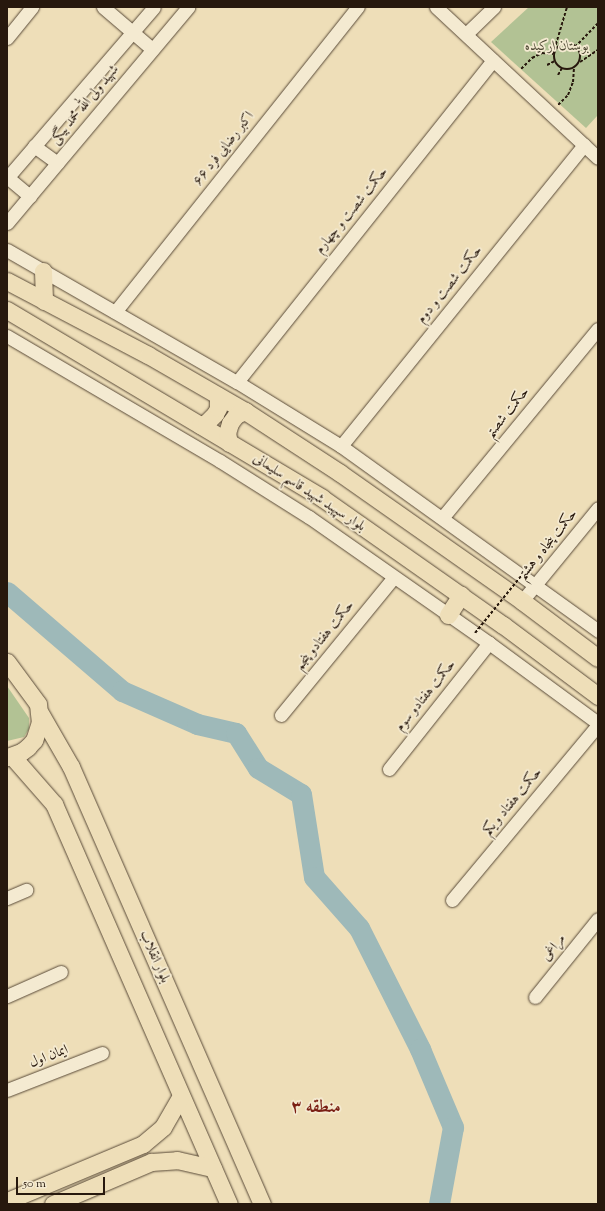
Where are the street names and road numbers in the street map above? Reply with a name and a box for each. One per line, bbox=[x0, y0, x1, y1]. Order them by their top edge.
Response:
street label: شهید ولی الله محمد بیگی bbox=[47, 62, 123, 148]
street label: ۶۶ اکبر رضایی فرد bbox=[190, 109, 258, 189]
street label: حکمت شصت و چهارم bbox=[312, 164, 392, 258]
street label: حکمت شصت و دوم bbox=[414, 243, 486, 327]
street label: حکمت شصتم bbox=[482, 384, 534, 442]
street label: بلوار سپهبد شهید قاسم سلیمانی bbox=[249, 450, 369, 536]
street label: حکمت پنجاه و هشتم bbox=[514, 506, 582, 584]
street label: حکمت هفتادو پنجم bbox=[292, 598, 358, 674]
street label: حکمت هفتادو سوم bbox=[392, 657, 460, 735]
street label: حکمت هفتاد و یکم bbox=[480, 765, 546, 839]
street label: بلوار انقلاب bbox=[135, 928, 173, 986]
street label: مراغی bbox=[538, 931, 570, 965]
street label: ایمان اول bbox=[27, 1042, 71, 1072]

